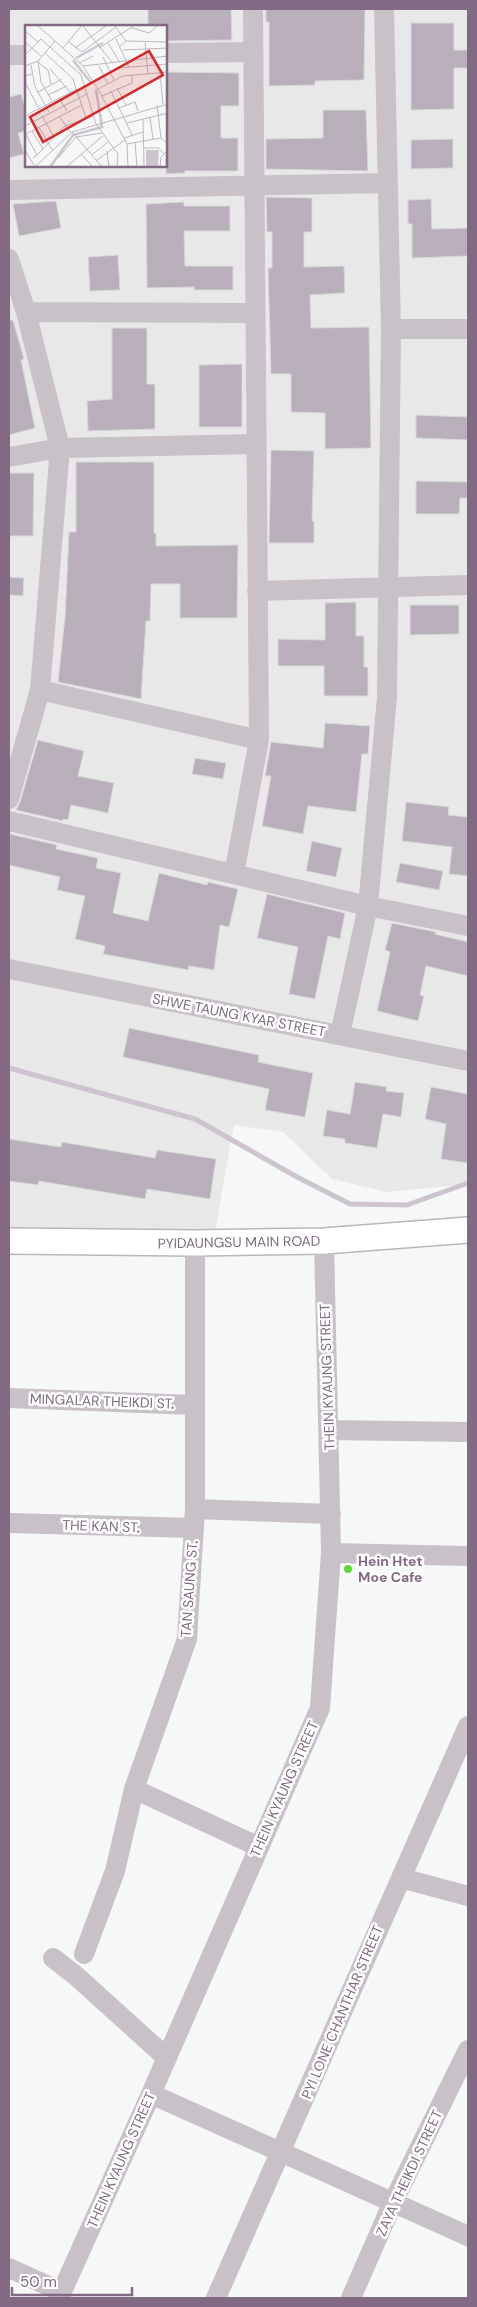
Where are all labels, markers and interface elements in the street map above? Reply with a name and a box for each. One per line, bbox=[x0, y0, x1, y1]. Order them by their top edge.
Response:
inset map bbox=[25, 25, 168, 168]
street label: SHWE TAUNG KYAR STREET bbox=[151, 989, 327, 1041]
street label: PYIDAUNGSU MAIN ROAD bbox=[157, 1232, 321, 1252]
street label: THEIN KYAUNG STREET bbox=[315, 1303, 339, 1451]
street label: MINGALAR THEIKDI ST. bbox=[30, 1389, 175, 1413]
street label: THE KAN ST. bbox=[62, 1516, 140, 1536]
street label: TAN SAUNG ST. bbox=[177, 1540, 201, 1638]
place label: Hein Htet Moe Cafe bbox=[358, 1552, 423, 1586]
marker: Hein Htet Moe Cafe bbox=[342, 1563, 354, 1575]
street label: THEIN KYAUNG STREET bbox=[246, 1718, 322, 1860]
street label: PYI LONE CHANTHAR STREET bbox=[297, 1922, 387, 2101]
street label: THEIN KYAUNG STREET bbox=[83, 2089, 159, 2231]
street label: ZAYA THEIKDI STREET bbox=[372, 2107, 446, 2239]
scale bar bbox=[12, 2264, 132, 2296]
text: 50 m bbox=[20, 2272, 57, 2292]

